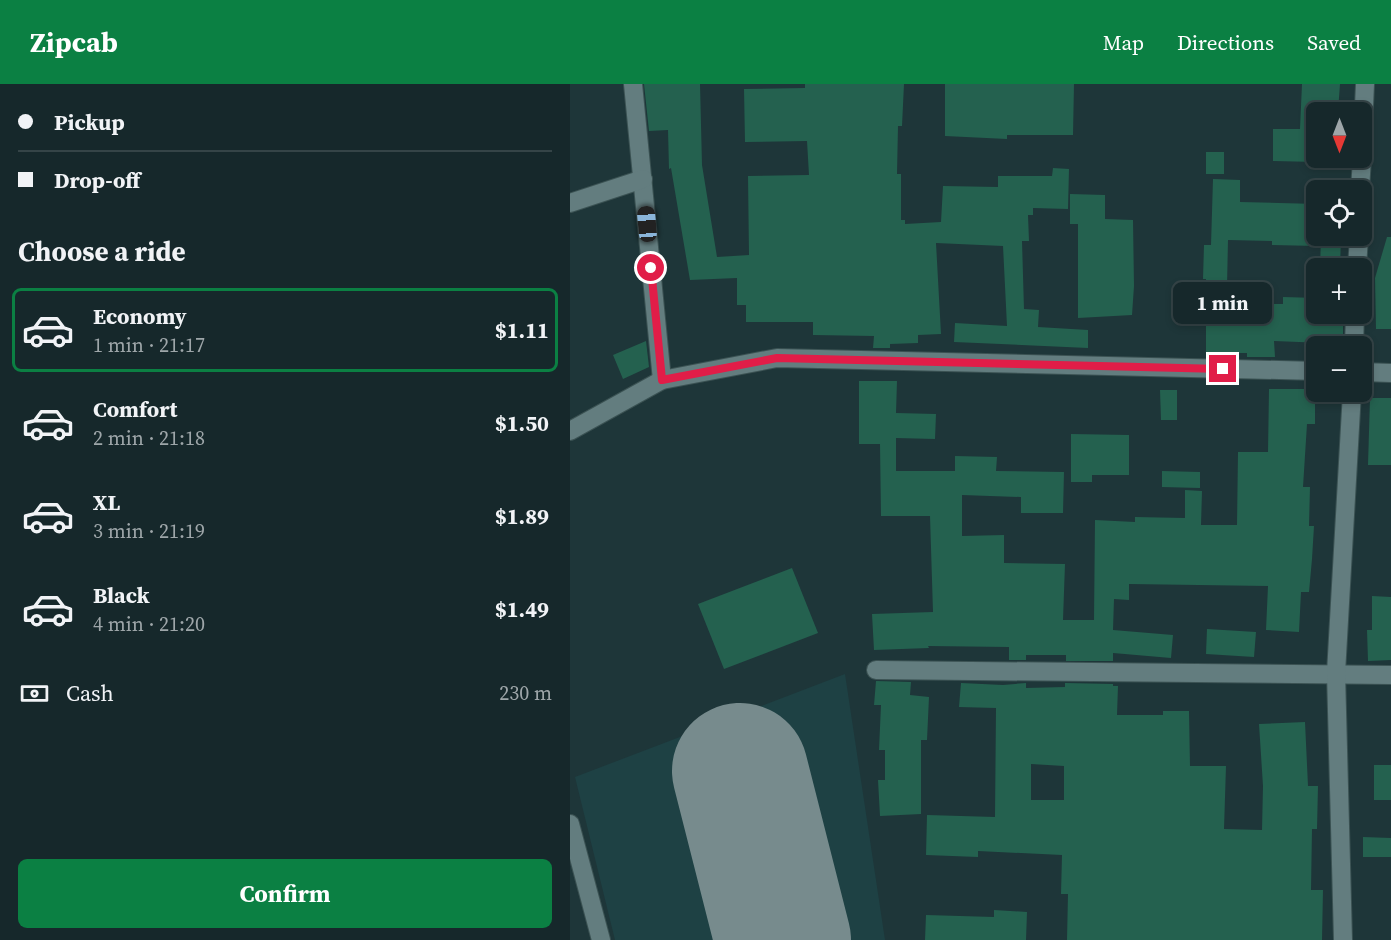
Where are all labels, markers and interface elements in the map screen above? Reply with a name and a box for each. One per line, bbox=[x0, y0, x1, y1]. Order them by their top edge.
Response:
text: Zipcab bbox=[30, 23, 118, 61]
text: Map bbox=[1103, 28, 1144, 57]
text: Directions bbox=[1177, 28, 1274, 57]
text: Saved bbox=[1307, 28, 1361, 57]
north arrow bbox=[1306, 102, 1372, 168]
map controls bbox=[1306, 102, 1372, 402]
text: Pickup bbox=[54, 107, 125, 137]
text: Drop-off bbox=[54, 165, 140, 195]
button: locate bbox=[1306, 180, 1372, 246]
car bbox=[636, 205, 658, 243]
text: Choose a ride bbox=[18, 233, 186, 270]
route start bbox=[637, 254, 664, 281]
button: + bbox=[1306, 258, 1372, 324]
callout: 1 min bbox=[1174, 282, 1272, 324]
text: 1 min bbox=[1197, 289, 1248, 317]
text: Economy bbox=[93, 301, 187, 331]
icon: car bbox=[21, 303, 75, 357]
text: $1.11 bbox=[495, 315, 549, 345]
text: 1 min · 21:17 bbox=[93, 331, 205, 359]
button: − bbox=[1306, 336, 1372, 402]
route end bbox=[1209, 355, 1236, 382]
text: Comfort bbox=[93, 394, 177, 424]
icon: car bbox=[21, 396, 75, 450]
text: $1.50 bbox=[495, 408, 549, 438]
text: 2 min · 21:18 bbox=[93, 424, 205, 452]
text: XL bbox=[93, 487, 120, 517]
icon: car bbox=[21, 489, 75, 543]
text: $1.89 bbox=[495, 501, 549, 531]
text: 3 min · 21:19 bbox=[93, 517, 205, 545]
text: Black bbox=[93, 580, 150, 610]
icon: car bbox=[21, 582, 75, 636]
text: $1.49 bbox=[495, 594, 549, 624]
text: 4 min · 21:20 bbox=[93, 610, 205, 638]
icon: cash bbox=[18, 677, 51, 710]
text: Cash bbox=[66, 678, 114, 708]
text: 230 m bbox=[499, 679, 552, 707]
button: Confirm bbox=[18, 859, 552, 928]

